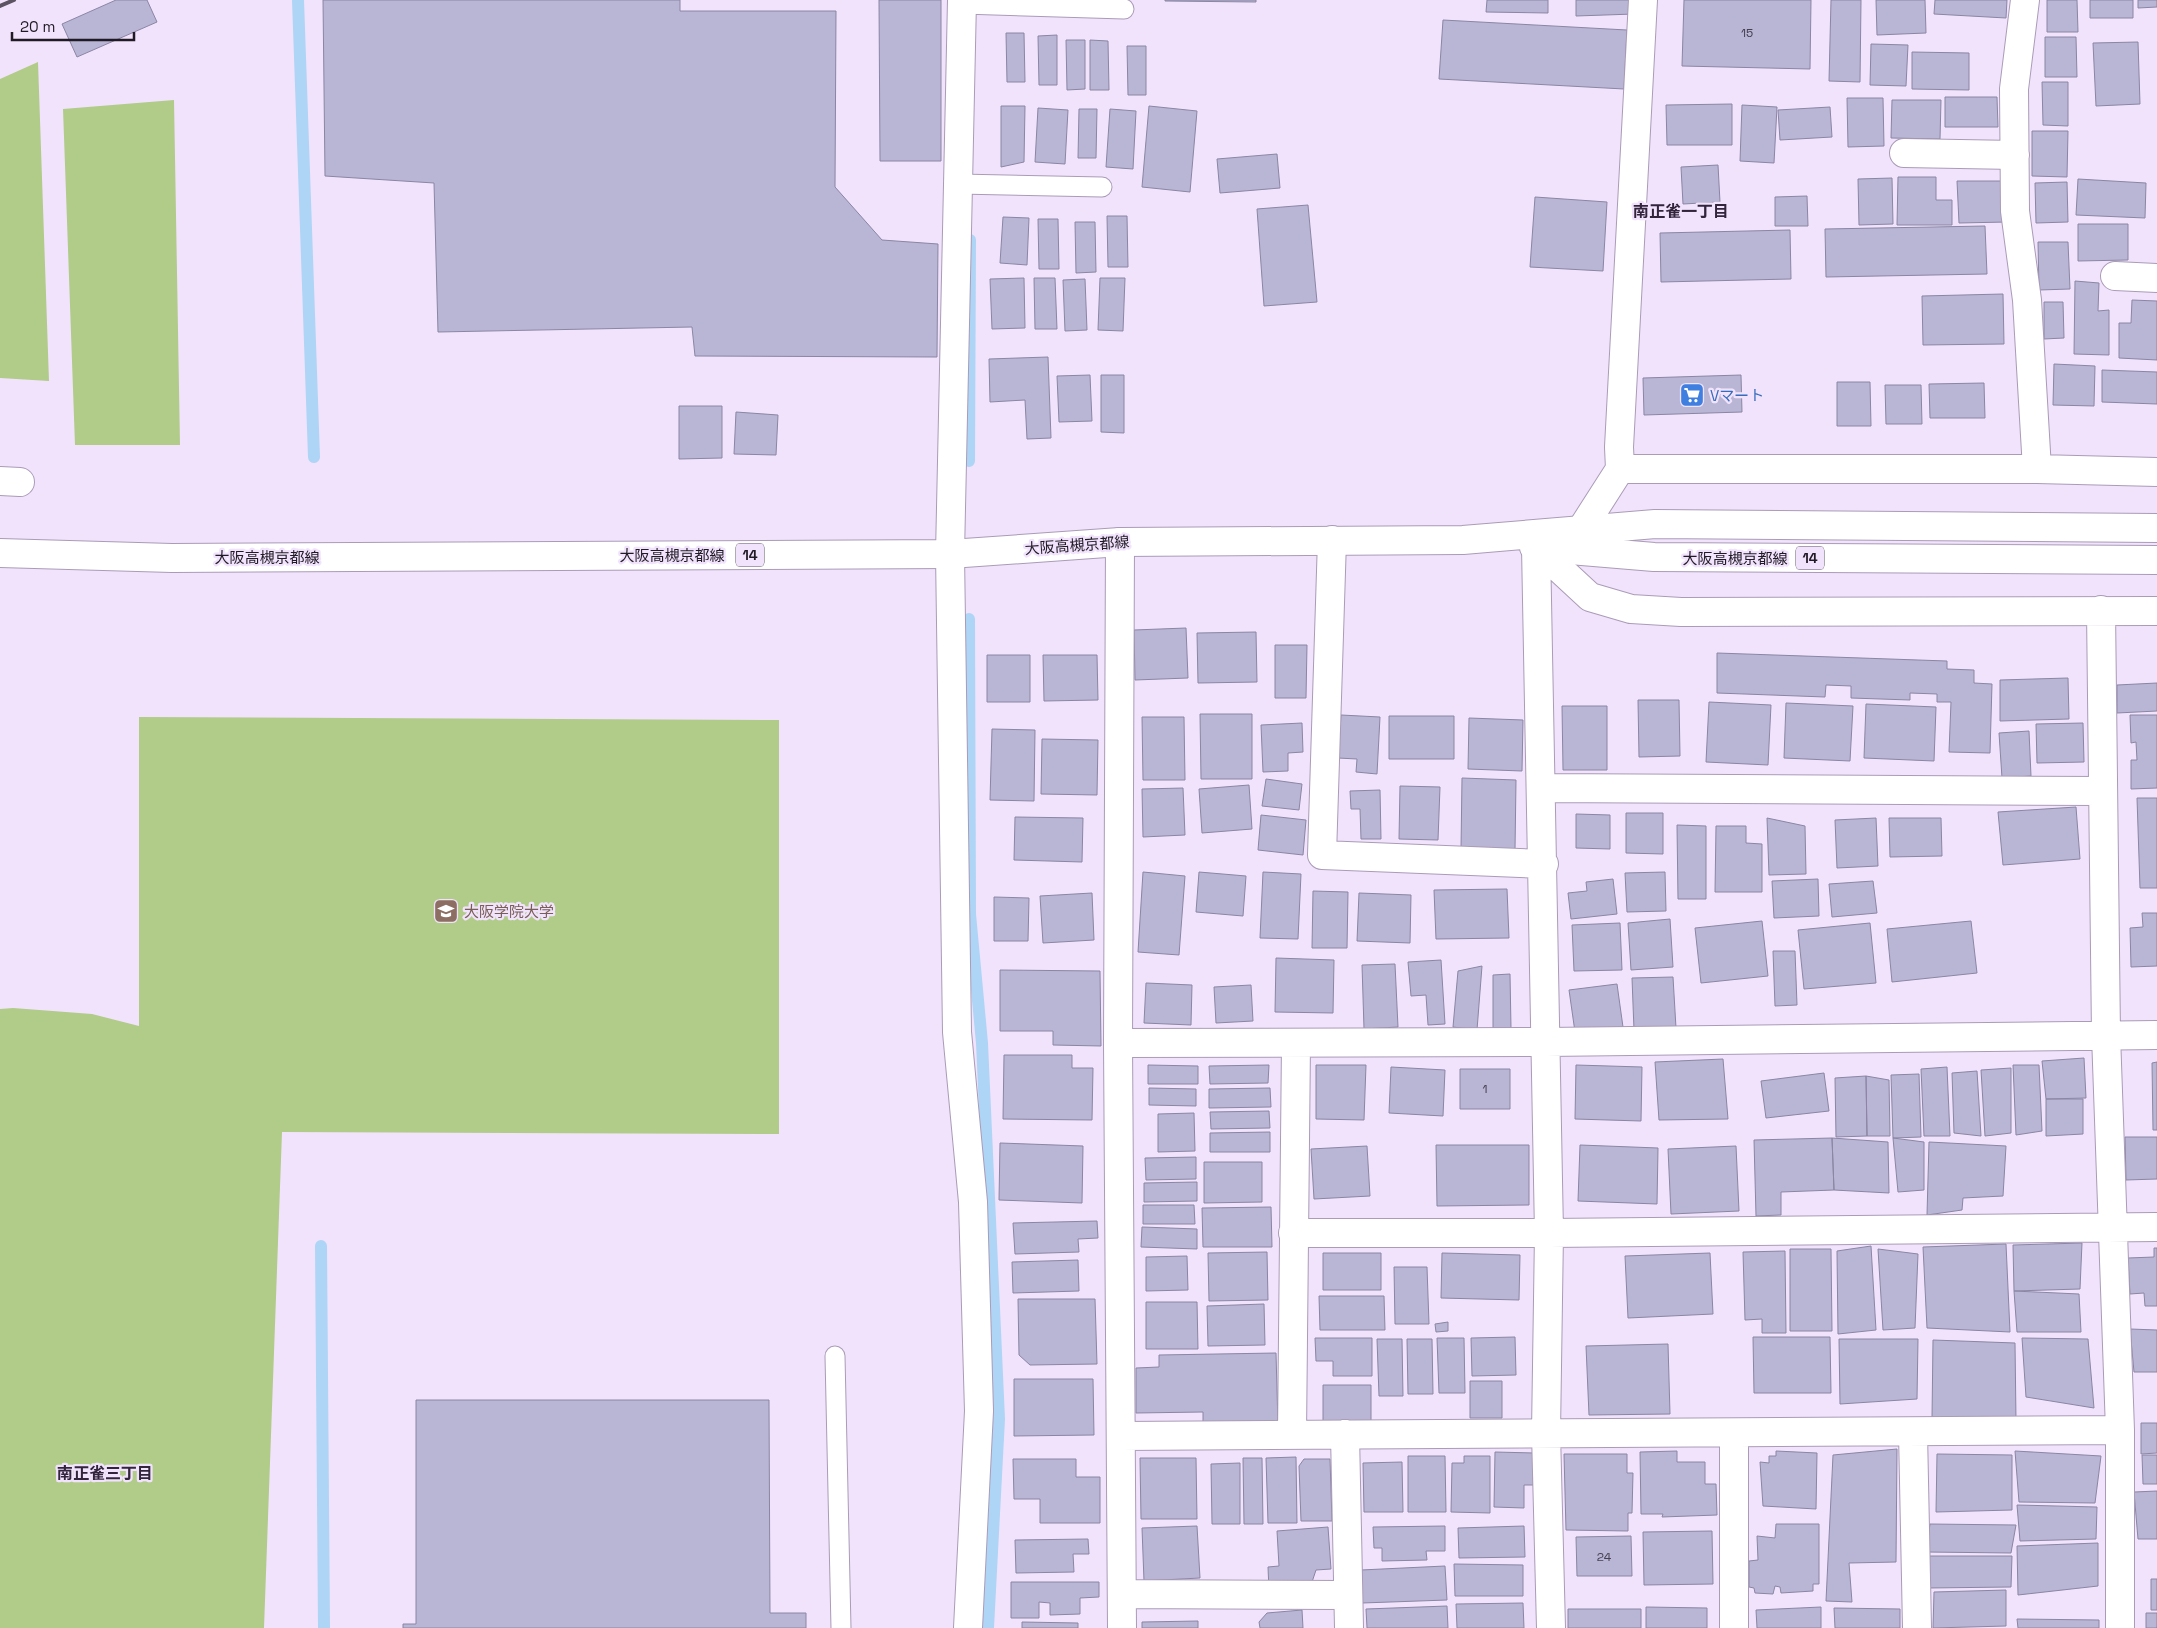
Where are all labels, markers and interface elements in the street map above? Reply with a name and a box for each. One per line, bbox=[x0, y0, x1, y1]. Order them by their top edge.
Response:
scale bar bbox=[12, 10, 135, 42]
text: 20 m bbox=[20, 17, 55, 36]
house number: 15 bbox=[1741, 25, 1753, 41]
district label: 南正雀一丁目 bbox=[1633, 201, 1729, 222]
supermarket icon: Vマート bbox=[1679, 382, 1705, 408]
place label: Vマート bbox=[1710, 386, 1764, 405]
street label: 大阪高槻京都線 bbox=[1024, 532, 1130, 558]
road number: 14 bbox=[736, 544, 764, 566]
street label: 大阪高槻京都線 bbox=[619, 546, 725, 565]
road number: 14 bbox=[1796, 546, 1824, 570]
street label: 大阪高槻京都線 bbox=[214, 548, 320, 567]
street label: 大阪高槻京都線 bbox=[1682, 549, 1788, 568]
school or university icon: 大阪学院大学 bbox=[433, 898, 459, 924]
place label: 大阪学院大学 bbox=[464, 902, 554, 921]
house number: 1 bbox=[1482, 1081, 1488, 1097]
district label: 南正雀三丁目 bbox=[57, 1463, 153, 1484]
house number: 24 bbox=[1597, 1549, 1612, 1565]

